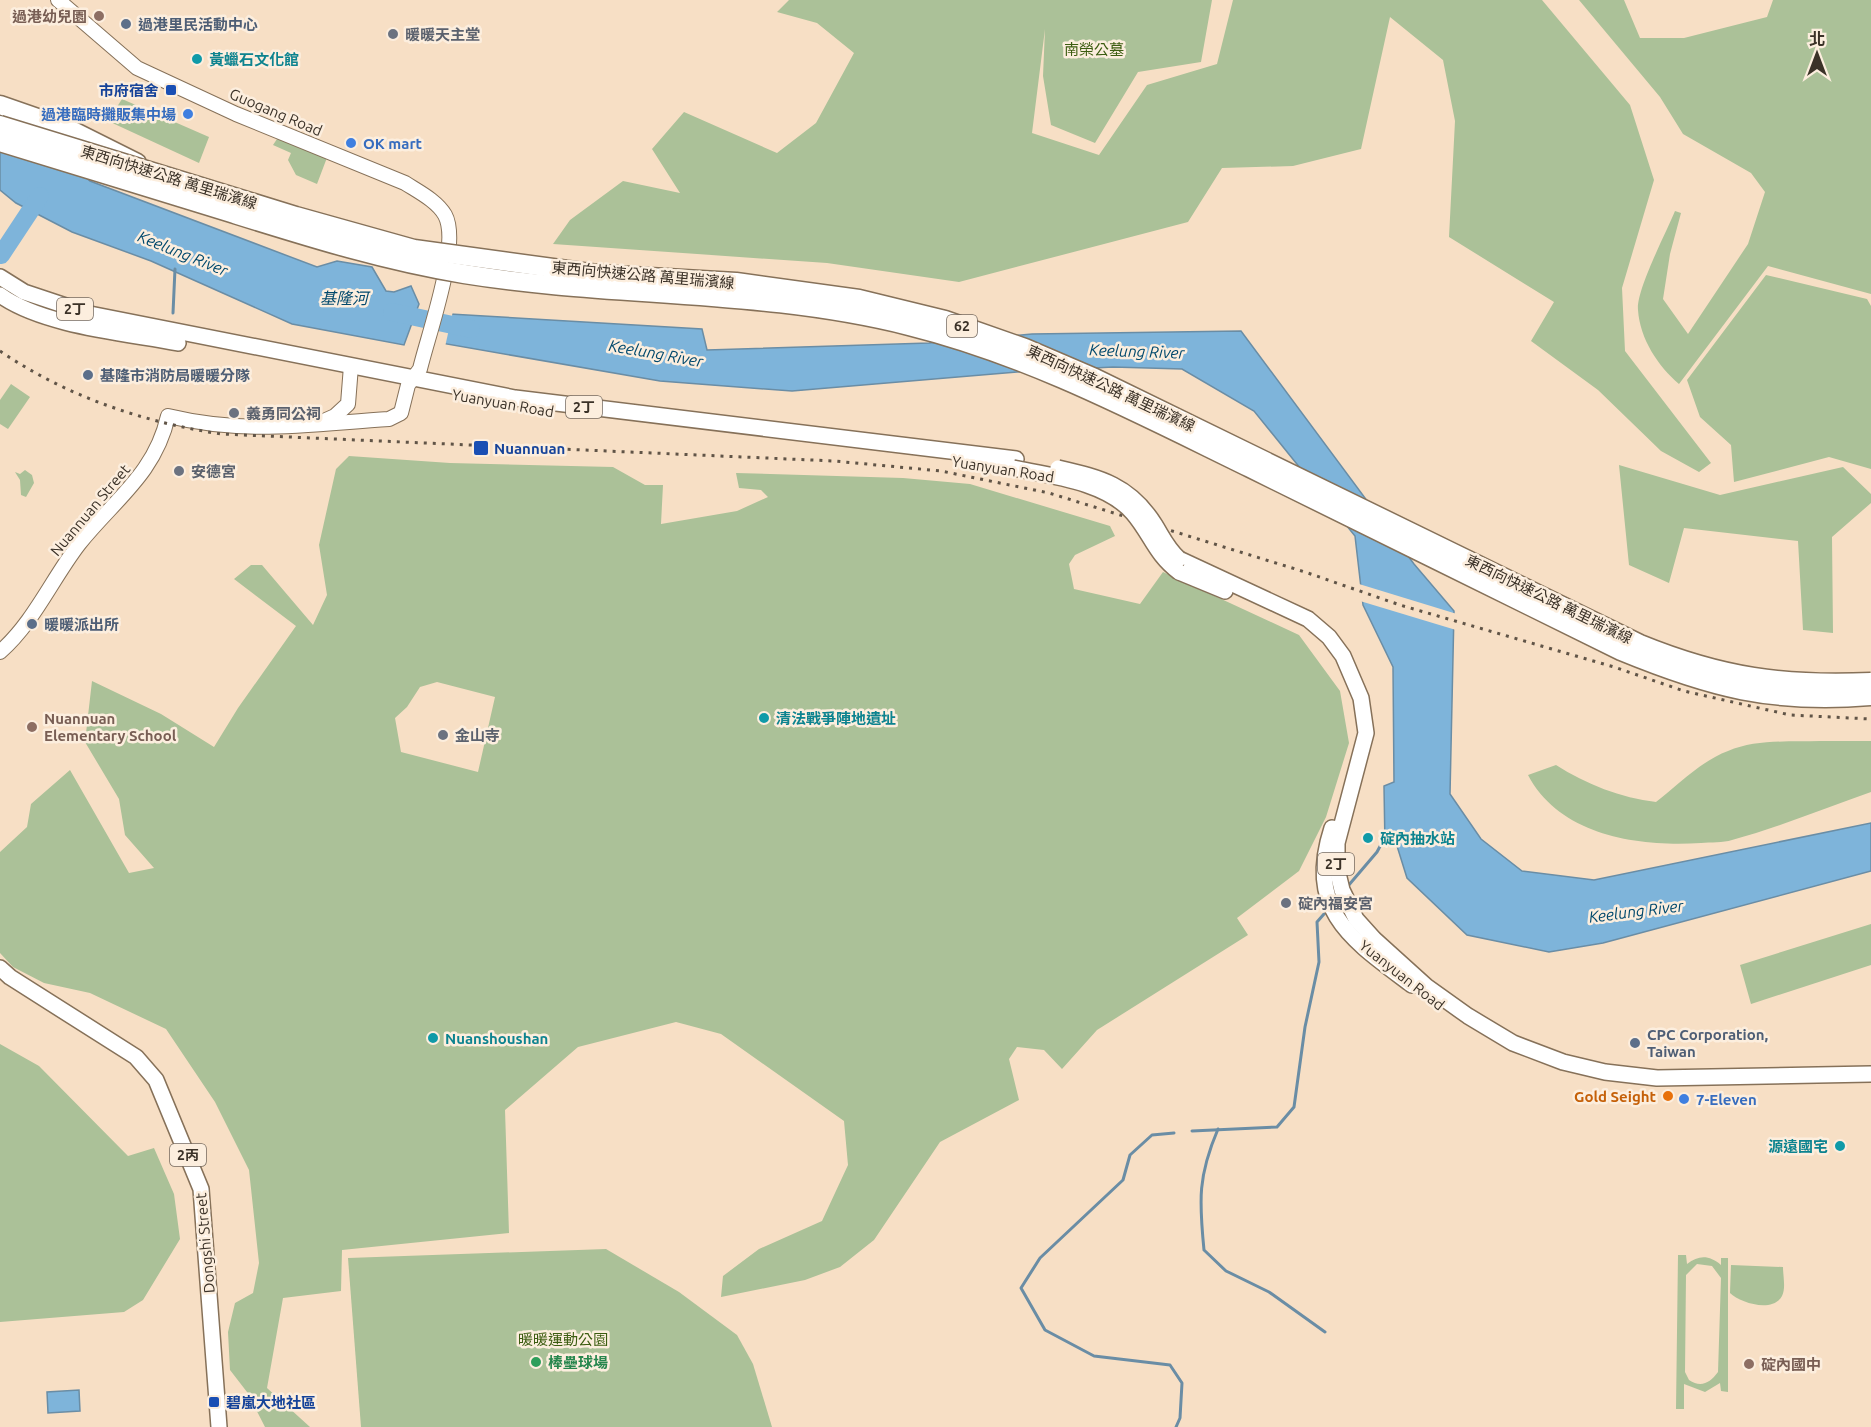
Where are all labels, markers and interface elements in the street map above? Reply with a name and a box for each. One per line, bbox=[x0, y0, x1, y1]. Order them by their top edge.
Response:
place label: 過港幼兒園 bbox=[12, 8, 87, 25]
marker: 過港幼兒園 bbox=[92, 9, 106, 23]
place label: 過港里民活動中心 bbox=[138, 16, 258, 33]
marker: 過港里民活動中心 bbox=[119, 17, 133, 31]
north arrow bbox=[1787, 24, 1847, 84]
place label: 暖暖天主堂 bbox=[405, 26, 480, 43]
marker: 暖暖天主堂 bbox=[386, 27, 400, 41]
text: 北 bbox=[1809, 30, 1825, 48]
park label: 南榮公墓 bbox=[1064, 41, 1124, 58]
place label: 黃蠟石文化館 bbox=[209, 51, 299, 68]
marker: 黃蠟石文化館 bbox=[190, 52, 204, 66]
place label: 市府宿舍 bbox=[99, 82, 159, 99]
marker: 市府宿舍 bbox=[164, 83, 178, 97]
street label: Guogang Road bbox=[227, 85, 325, 139]
place label: 過港臨時攤販集中場 bbox=[41, 106, 176, 123]
marker: 過港臨時攤販集中場 bbox=[181, 107, 195, 121]
place label: OK mart bbox=[363, 135, 423, 152]
marker: OK mart bbox=[344, 136, 358, 150]
street label: 東西向快速公路 萬里瑞濱線 bbox=[79, 142, 259, 212]
water label: Keelung River bbox=[135, 227, 231, 280]
street label: 東西向快速公路 萬里瑞濱線 bbox=[551, 259, 735, 291]
water label: 基隆河 bbox=[320, 289, 371, 307]
road number: 2丁 bbox=[57, 298, 93, 320]
road number: 62 bbox=[947, 315, 977, 337]
water label: Keelung River bbox=[607, 336, 705, 370]
water label: Keelung River bbox=[1089, 340, 1186, 362]
street label: 東西向快速公路 萬里瑞濱線 bbox=[1024, 342, 1198, 434]
place label: 基隆市消防局暖暖分隊 bbox=[100, 367, 250, 384]
marker: 基隆市消防局暖暖分隊 bbox=[81, 368, 95, 382]
street label: Yuanyuan Road bbox=[451, 386, 555, 420]
road number: 2丁 bbox=[566, 396, 602, 418]
place label: 義勇同公祠 bbox=[246, 405, 321, 422]
marker: 義勇同公祠 bbox=[227, 406, 241, 420]
marker: Nuannuan bbox=[472, 439, 490, 457]
place label: Nuannuan bbox=[494, 440, 565, 457]
street label: Yuanyuan Road bbox=[951, 453, 1055, 485]
street label: Nuannuan Street bbox=[47, 461, 133, 559]
place label: 安德宮 bbox=[191, 463, 236, 480]
marker: 安德宮 bbox=[172, 464, 186, 478]
street label: 東西向快速公路 萬里瑞濱線 bbox=[1463, 551, 1635, 647]
place label: 暖暖派出所 bbox=[44, 616, 119, 633]
marker: 暖暖派出所 bbox=[25, 617, 39, 631]
place label: Nuannuan Elementary School bbox=[44, 710, 177, 744]
place label: 清法戰爭陣地遺址 bbox=[776, 710, 896, 727]
marker: 清法戰爭陣地遺址 bbox=[757, 711, 771, 725]
marker: Nuannuan Elementary School bbox=[25, 720, 39, 734]
place label: 金山寺 bbox=[455, 727, 500, 744]
marker: 金山寺 bbox=[436, 728, 450, 742]
place label: 碇內抽水站 bbox=[1380, 830, 1455, 847]
marker: 碇內抽水站 bbox=[1361, 831, 1375, 845]
road number: 2丁 bbox=[1318, 853, 1354, 875]
place label: 碇內福安宮 bbox=[1298, 895, 1373, 912]
marker: 碇內福安宮 bbox=[1279, 896, 1293, 910]
water label: Keelung River bbox=[1588, 896, 1685, 926]
street label: Yuanyuan Road bbox=[1356, 937, 1448, 1013]
place label: CPC Corporation, Taiwan bbox=[1647, 1026, 1769, 1060]
place label: Nuanshoushan bbox=[445, 1030, 548, 1047]
marker: Nuanshoushan bbox=[426, 1031, 440, 1045]
marker: CPC Corporation, Taiwan bbox=[1628, 1036, 1642, 1050]
place label: Gold Seight bbox=[1574, 1088, 1657, 1105]
marker: Gold Seight bbox=[1661, 1089, 1675, 1103]
place label: 7-Eleven bbox=[1696, 1091, 1757, 1108]
marker: 7-Eleven bbox=[1677, 1092, 1691, 1106]
place label: 源遠國宅 bbox=[1768, 1138, 1828, 1155]
marker: 源遠國宅 bbox=[1833, 1139, 1847, 1153]
road number: 2丙 bbox=[170, 1144, 206, 1166]
street label: Dongshi Street bbox=[192, 1192, 218, 1294]
park label: 暖暖運動公園 bbox=[518, 1331, 608, 1348]
place label: 棒壘球場 bbox=[548, 1354, 608, 1371]
marker: 棒壘球場 bbox=[529, 1355, 543, 1369]
place label: 碇內國中 bbox=[1761, 1356, 1821, 1373]
marker: 碇內國中 bbox=[1742, 1357, 1756, 1371]
place label: 碧嵐大地社區 bbox=[226, 1394, 316, 1411]
marker: 碧嵐大地社區 bbox=[207, 1395, 221, 1409]

